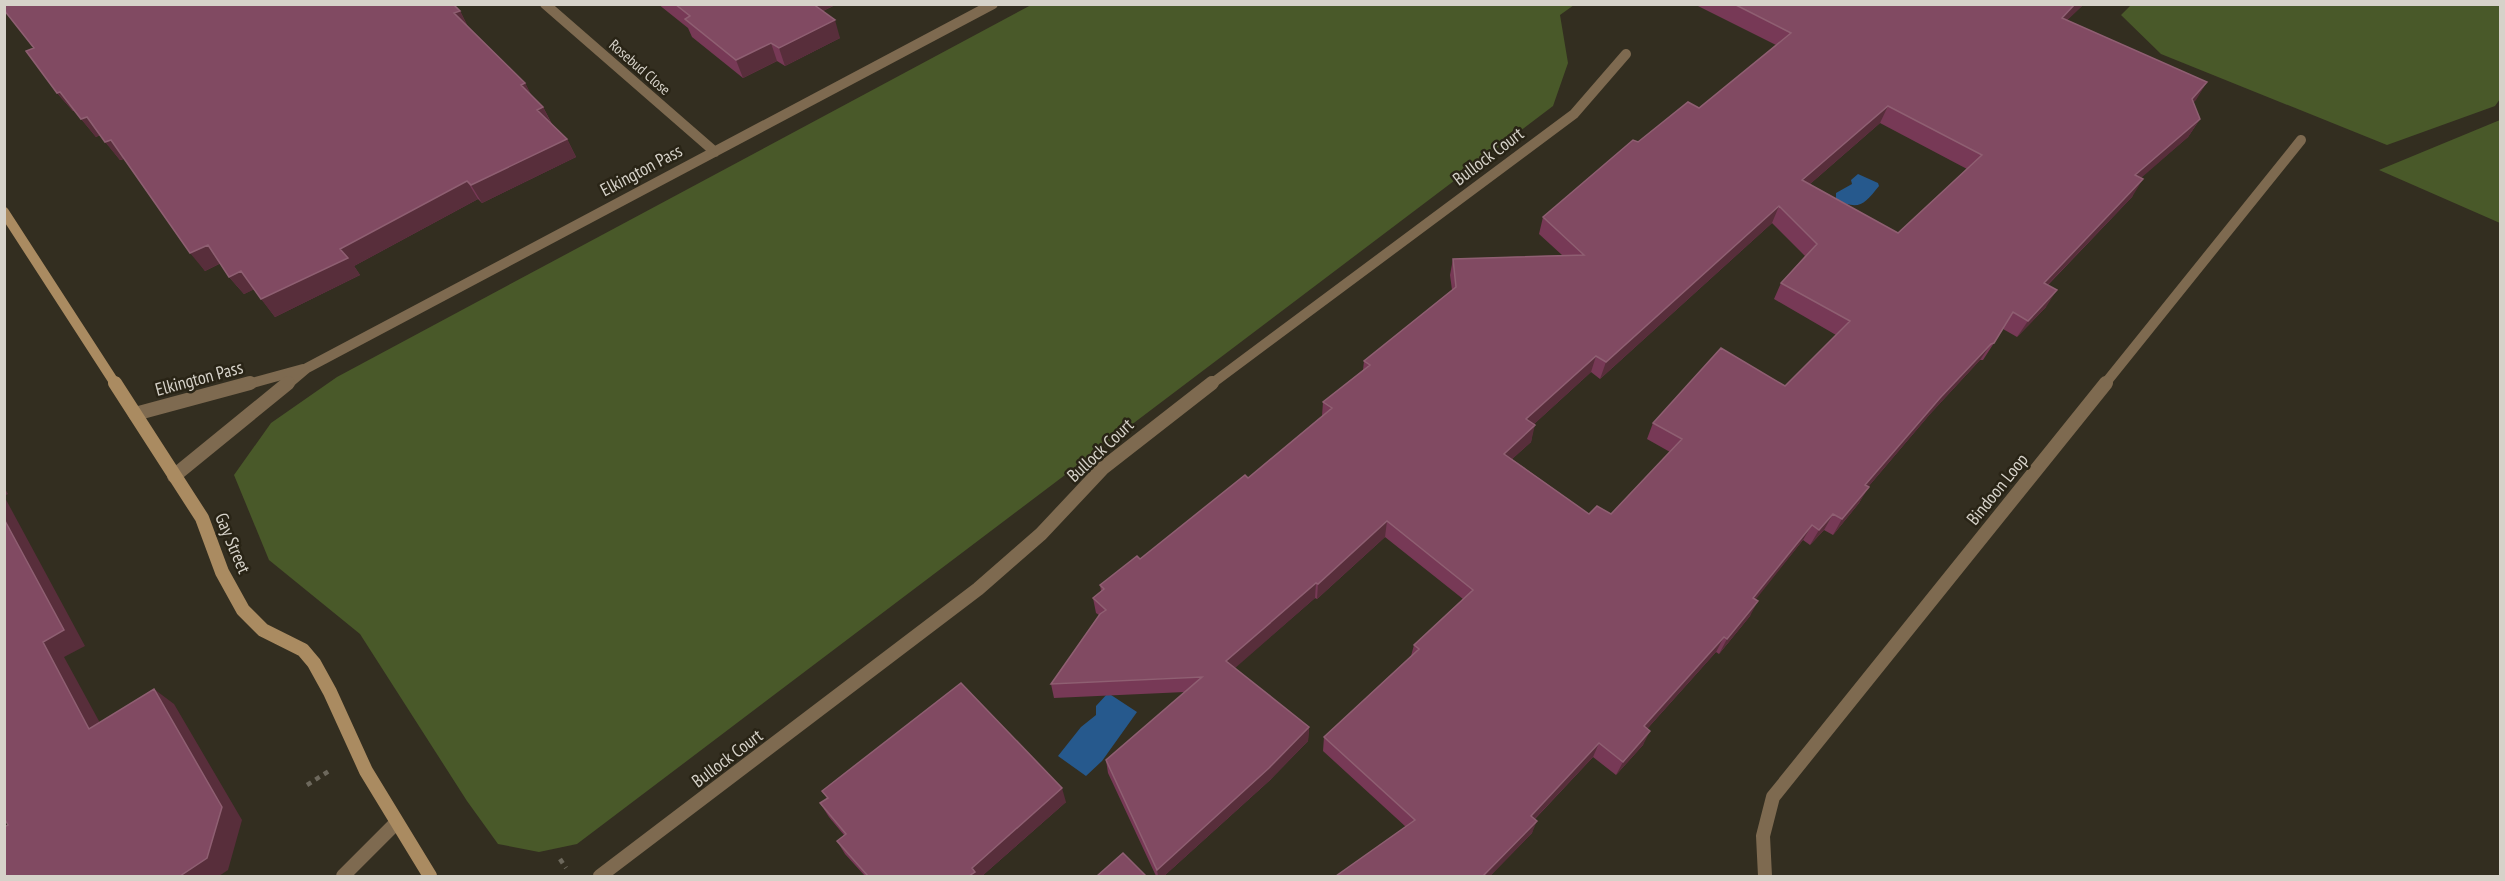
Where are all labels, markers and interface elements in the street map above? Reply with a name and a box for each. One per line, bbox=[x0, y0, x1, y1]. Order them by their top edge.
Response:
street label: Rosebud Close bbox=[605, 35, 675, 99]
street label: Bullock Court bbox=[1448, 122, 1528, 190]
street label: Elkington Pass bbox=[596, 139, 686, 201]
street label: Elkington Pass bbox=[153, 355, 245, 401]
street label: Bullock Court bbox=[1062, 413, 1138, 487]
street label: Bindoon Loop bbox=[1961, 448, 2033, 529]
street label: Gay Street bbox=[210, 509, 256, 577]
street label: Bullock Court bbox=[687, 724, 767, 792]

